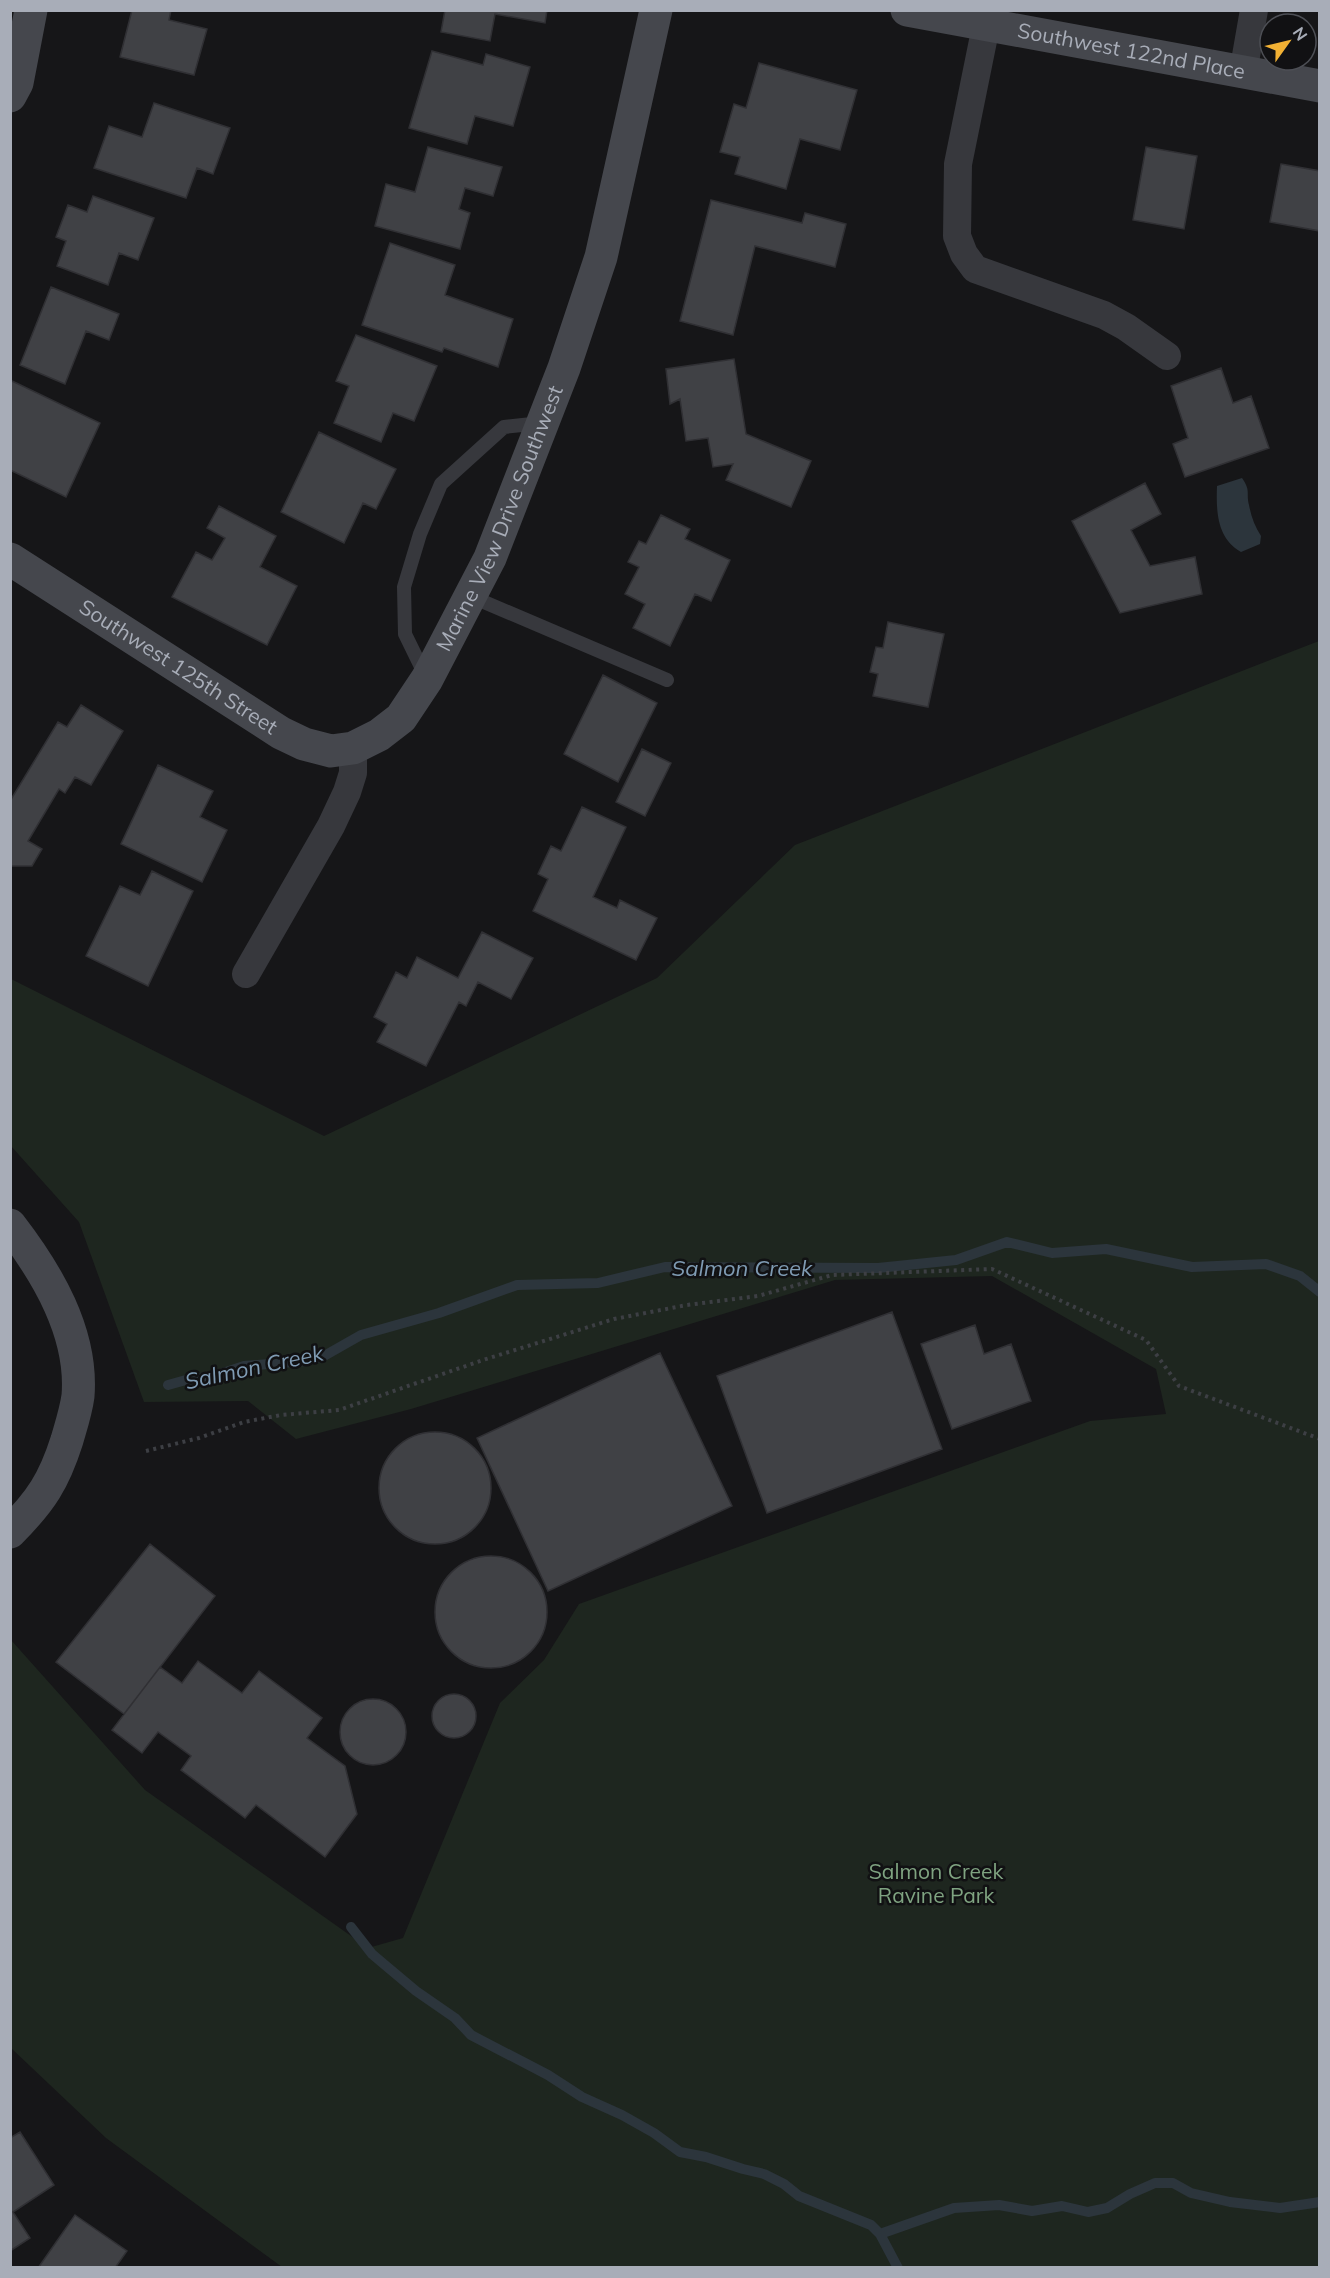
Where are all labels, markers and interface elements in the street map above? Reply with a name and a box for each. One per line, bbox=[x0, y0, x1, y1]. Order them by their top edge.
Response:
north arrow bbox=[1258, 12, 1318, 72]
street label: Southwest 122nd Place bbox=[1016, 17, 1247, 84]
text: N bbox=[1289, 23, 1312, 44]
street label: Marine View Drive Southwest bbox=[430, 382, 568, 655]
street label: Southwest 125th Street bbox=[75, 593, 283, 739]
water label: Salmon Creek bbox=[672, 1254, 813, 1282]
water label: Salmon Creek bbox=[182, 1339, 326, 1395]
park label: Salmon Creek Ravine Park bbox=[869, 1858, 1003, 1908]

